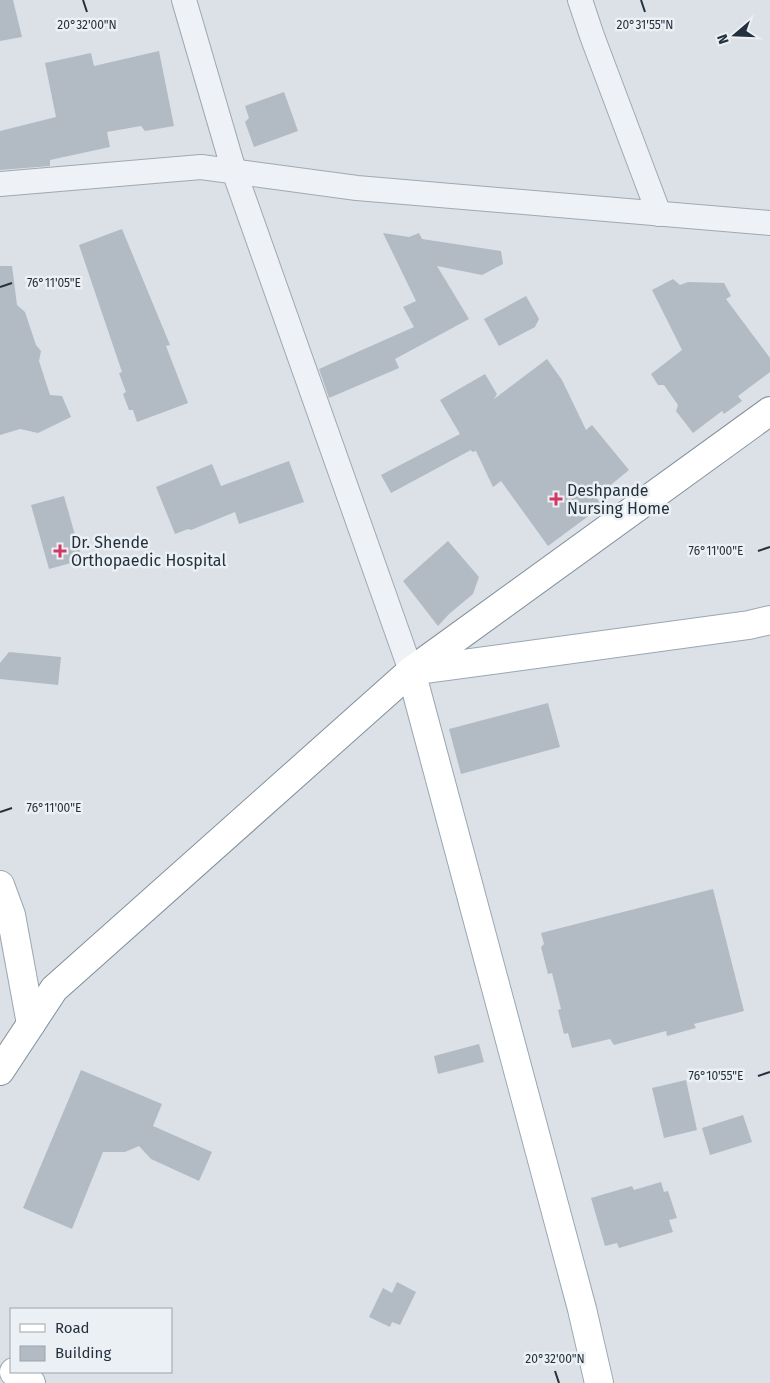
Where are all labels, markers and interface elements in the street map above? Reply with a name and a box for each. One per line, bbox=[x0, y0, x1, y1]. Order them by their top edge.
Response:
north arrow bbox=[710, 10, 760, 60]
text: 20°32'00"N bbox=[57, 18, 117, 32]
text: 20°31'55"N bbox=[616, 18, 674, 32]
text: N bbox=[714, 32, 733, 46]
text: 76°11'05"E bbox=[27, 276, 81, 290]
place label: Deshpande Nursing Home bbox=[567, 481, 670, 518]
marker: Deshpande Nursing Home bbox=[549, 492, 563, 506]
place label: Dr. Shende Orthopaedic Hospital bbox=[71, 533, 226, 570]
marker: Dr. Shende Orthopaedic Hospital bbox=[53, 544, 67, 558]
text: 76°11'00"E bbox=[689, 544, 743, 558]
text: 76°11'00"E bbox=[27, 801, 81, 815]
text: 76°10'55"E bbox=[689, 1069, 743, 1083]
legend bbox=[10, 1308, 172, 1373]
text: Road bbox=[55, 1319, 90, 1337]
text: Building bbox=[55, 1344, 111, 1362]
text: 20°32'00"N bbox=[525, 1352, 585, 1366]

